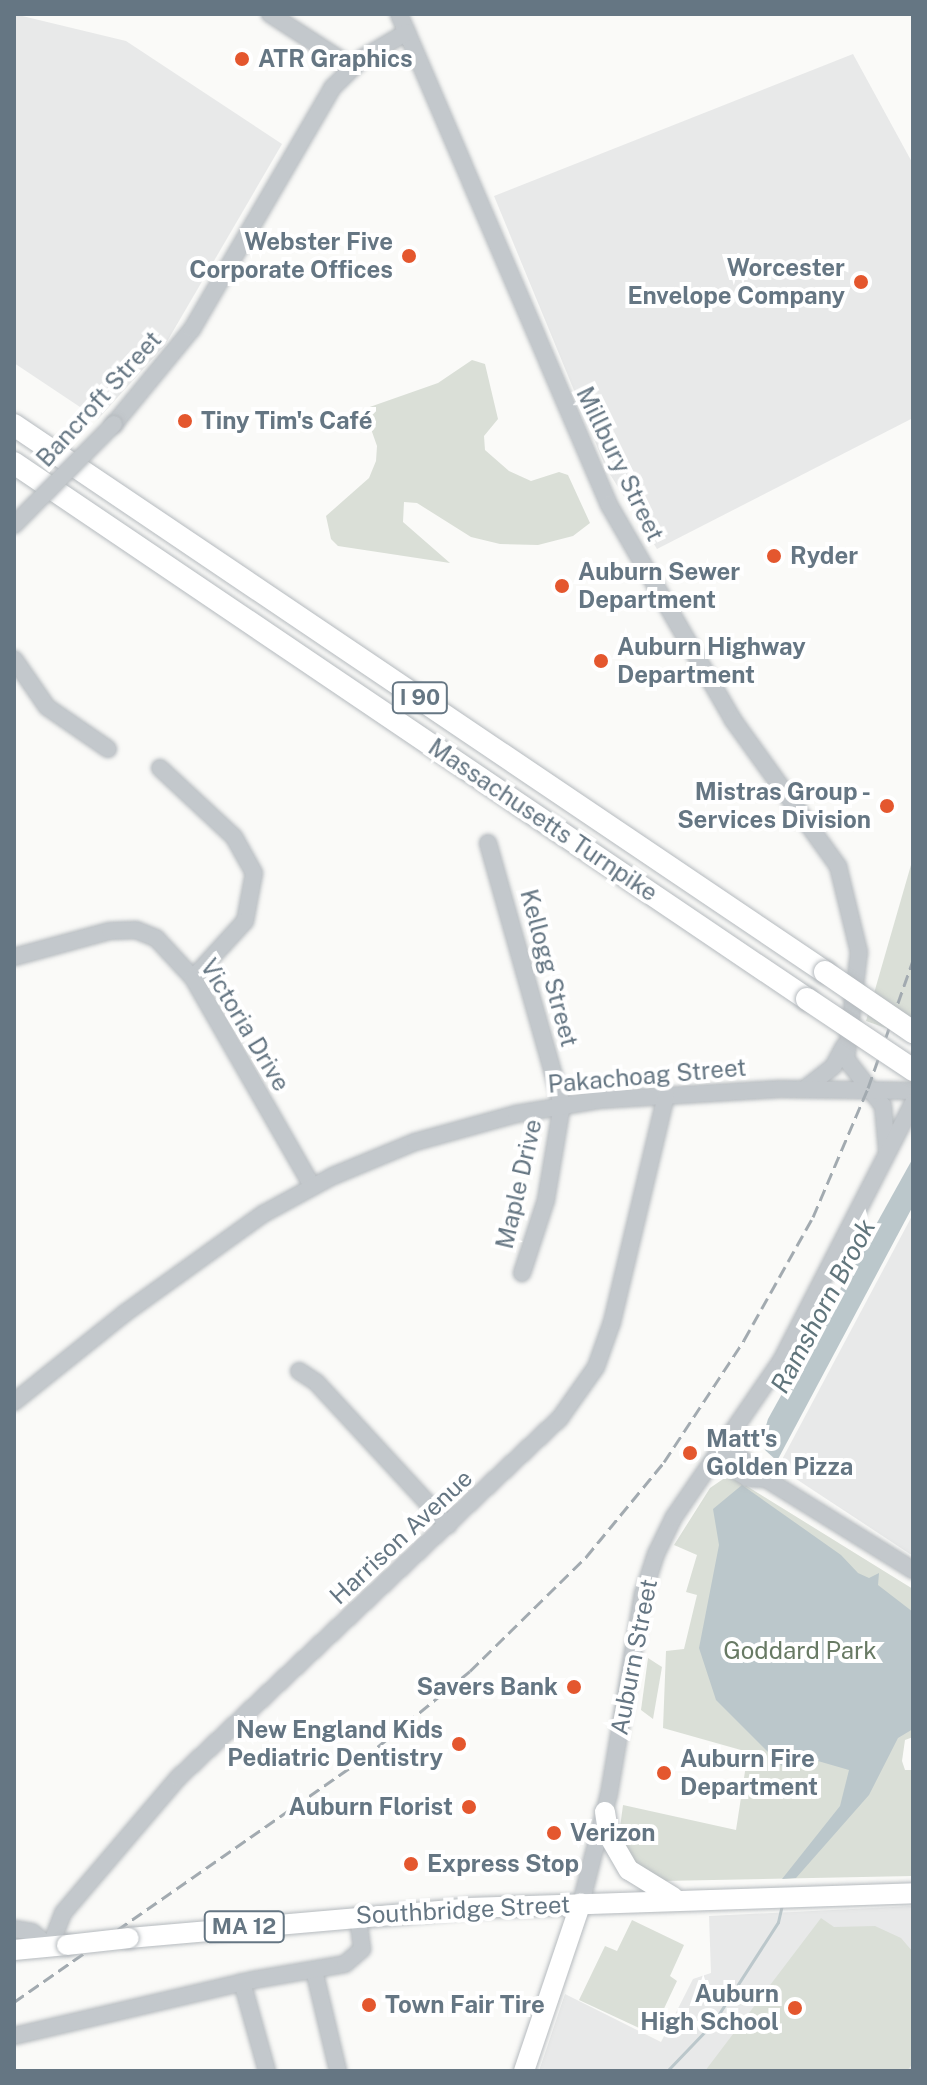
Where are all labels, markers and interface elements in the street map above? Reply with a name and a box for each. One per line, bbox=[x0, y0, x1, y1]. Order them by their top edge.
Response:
place label: ATR Graphics bbox=[258, 45, 413, 73]
marker: ATR Graphics bbox=[233, 50, 251, 68]
place label: Webster Five Corporate Offices bbox=[189, 228, 393, 284]
marker: Webster Five Corporate Offices bbox=[400, 247, 418, 265]
place label: Worcester Envelope Company bbox=[627, 254, 845, 310]
marker: Worcester Envelope Company bbox=[852, 273, 870, 291]
street label: Bancroft Street bbox=[31, 325, 167, 473]
street label: Millbury Street bbox=[570, 382, 670, 546]
place label: Tiny Tim's Café bbox=[201, 407, 373, 435]
marker: Tiny Tim's Café bbox=[176, 412, 194, 430]
place label: Ryder bbox=[790, 542, 858, 570]
marker: Ryder bbox=[765, 547, 783, 565]
place label: Auburn Sewer Department bbox=[578, 558, 740, 614]
marker: Auburn Sewer Department bbox=[553, 577, 571, 595]
place label: Auburn Highway Department bbox=[617, 633, 806, 689]
marker: Auburn Highway Department bbox=[592, 652, 610, 670]
road number: I 90 bbox=[390, 680, 450, 716]
street label: Massachusetts Turnpike bbox=[423, 732, 663, 908]
place label: Mistras Group - Services Division bbox=[677, 778, 871, 834]
marker: Mistras Group - Services Division bbox=[878, 797, 896, 815]
street label: Kellogg Street bbox=[514, 886, 584, 1050]
street label: Victoria Drive bbox=[194, 954, 296, 1096]
street label: Pakachoag Street bbox=[547, 1053, 747, 1099]
street label: Maple Drive bbox=[490, 1116, 548, 1252]
water label: Ramshorn Brook bbox=[764, 1214, 882, 1398]
place label: Matt's Golden Pizza bbox=[706, 1425, 853, 1481]
marker: Matt's Golden Pizza bbox=[681, 1444, 699, 1462]
street label: Harrison Avenue bbox=[324, 1464, 478, 1610]
street label: Auburn Street bbox=[605, 1576, 663, 1738]
park label: Goddard Park bbox=[723, 1637, 877, 1665]
place label: Savers Bank bbox=[416, 1673, 558, 1701]
marker: Savers Bank bbox=[565, 1678, 583, 1696]
place label: New England Kids Pediatric Dentistry bbox=[227, 1716, 443, 1772]
marker: New England Kids Pediatric Dentistry bbox=[450, 1735, 468, 1753]
place label: Auburn Fire Department bbox=[680, 1745, 818, 1801]
marker: Auburn Fire Department bbox=[655, 1764, 673, 1782]
place label: Auburn Florist bbox=[289, 1793, 453, 1821]
marker: Auburn Florist bbox=[460, 1798, 478, 1816]
place label: Verizon bbox=[570, 1819, 655, 1847]
marker: Verizon bbox=[545, 1824, 563, 1842]
place label: Express Stop bbox=[427, 1850, 579, 1878]
marker: Express Stop bbox=[402, 1855, 420, 1873]
street label: Southbridge Street bbox=[355, 1890, 571, 1930]
road number: MA 12 bbox=[202, 1909, 286, 1945]
place label: Auburn High School bbox=[640, 1980, 779, 2036]
place label: Town Fair Tire bbox=[385, 1991, 545, 2019]
marker: Town Fair Tire bbox=[360, 1996, 378, 2014]
marker: Auburn High School bbox=[786, 1999, 804, 2017]

